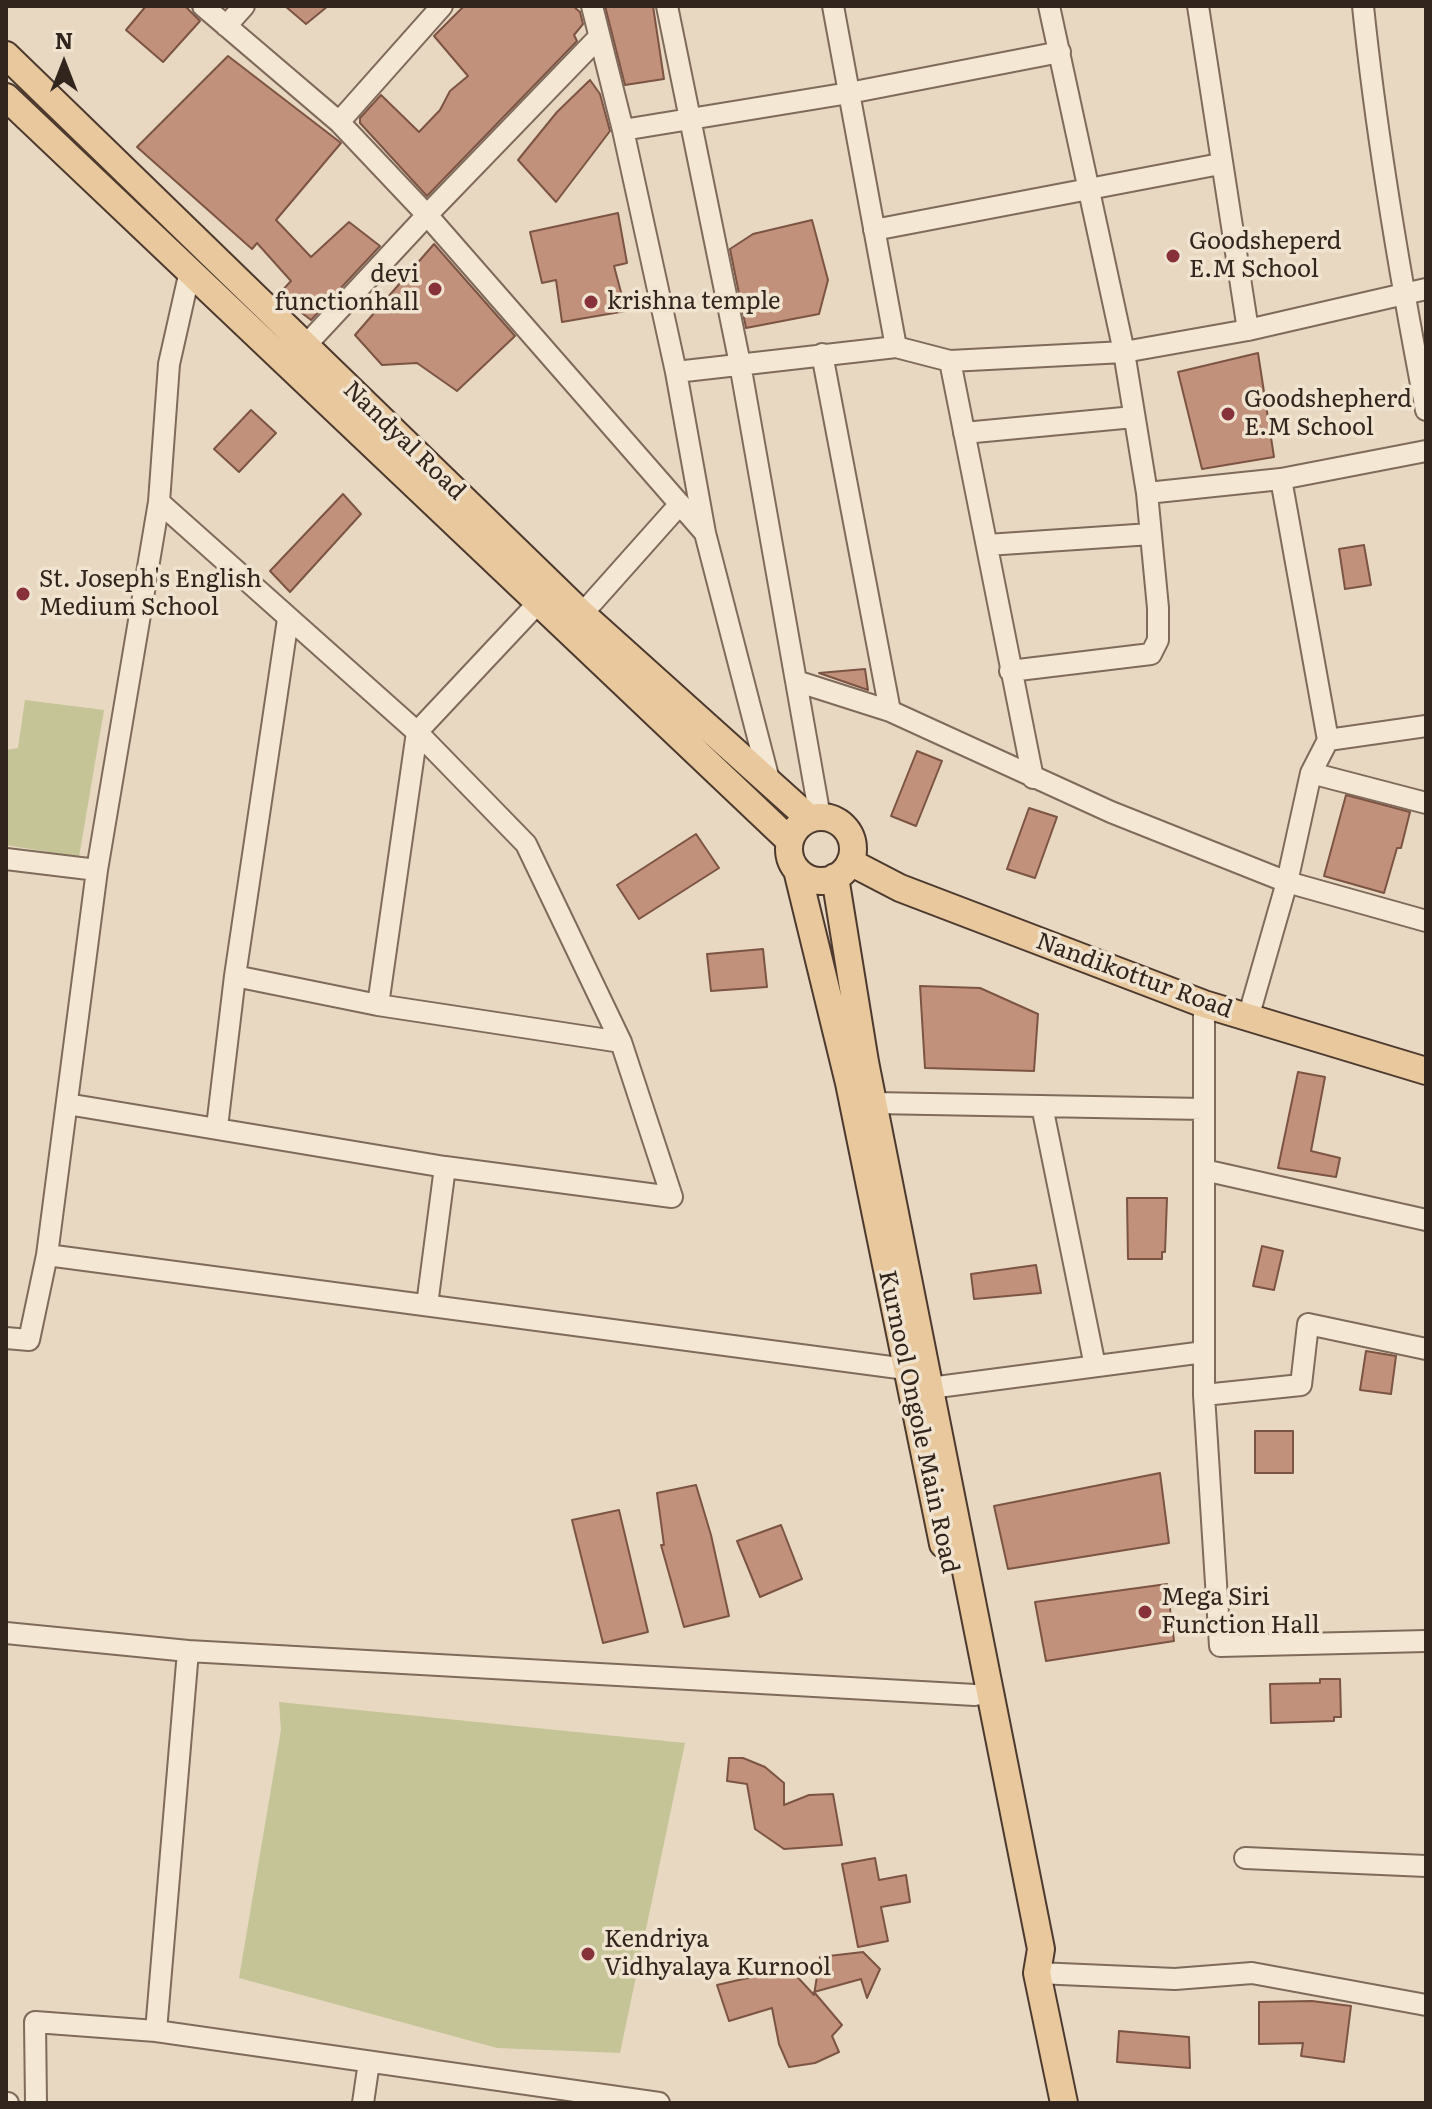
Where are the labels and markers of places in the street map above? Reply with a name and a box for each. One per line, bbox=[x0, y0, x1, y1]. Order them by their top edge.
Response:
place label: Goodsheperd E.M School bbox=[1189, 228, 1341, 284]
marker: Goodsheperd E.M School bbox=[1164, 247, 1182, 265]
place label: devi functionhall bbox=[274, 261, 419, 317]
marker: devi functionhall bbox=[426, 280, 444, 298]
place label: krishna temple bbox=[607, 288, 780, 316]
marker: krishna temple bbox=[582, 293, 600, 311]
place label: Goodshepherd E.M School bbox=[1244, 386, 1412, 442]
marker: Goodshepherd E.M School bbox=[1219, 405, 1237, 423]
place label: St. Joseph's English Medium School bbox=[39, 566, 262, 622]
marker: St. Joseph's English Medium School bbox=[14, 585, 32, 603]
place label: Mega Siri Function Hall bbox=[1161, 1584, 1320, 1640]
marker: Mega Siri Function Hall bbox=[1136, 1603, 1154, 1621]
place label: Kendriya Vidhyalaya Kurnool bbox=[604, 1926, 831, 1982]
marker: Kendriya Vidhyalaya Kurnool bbox=[579, 1945, 597, 1963]

